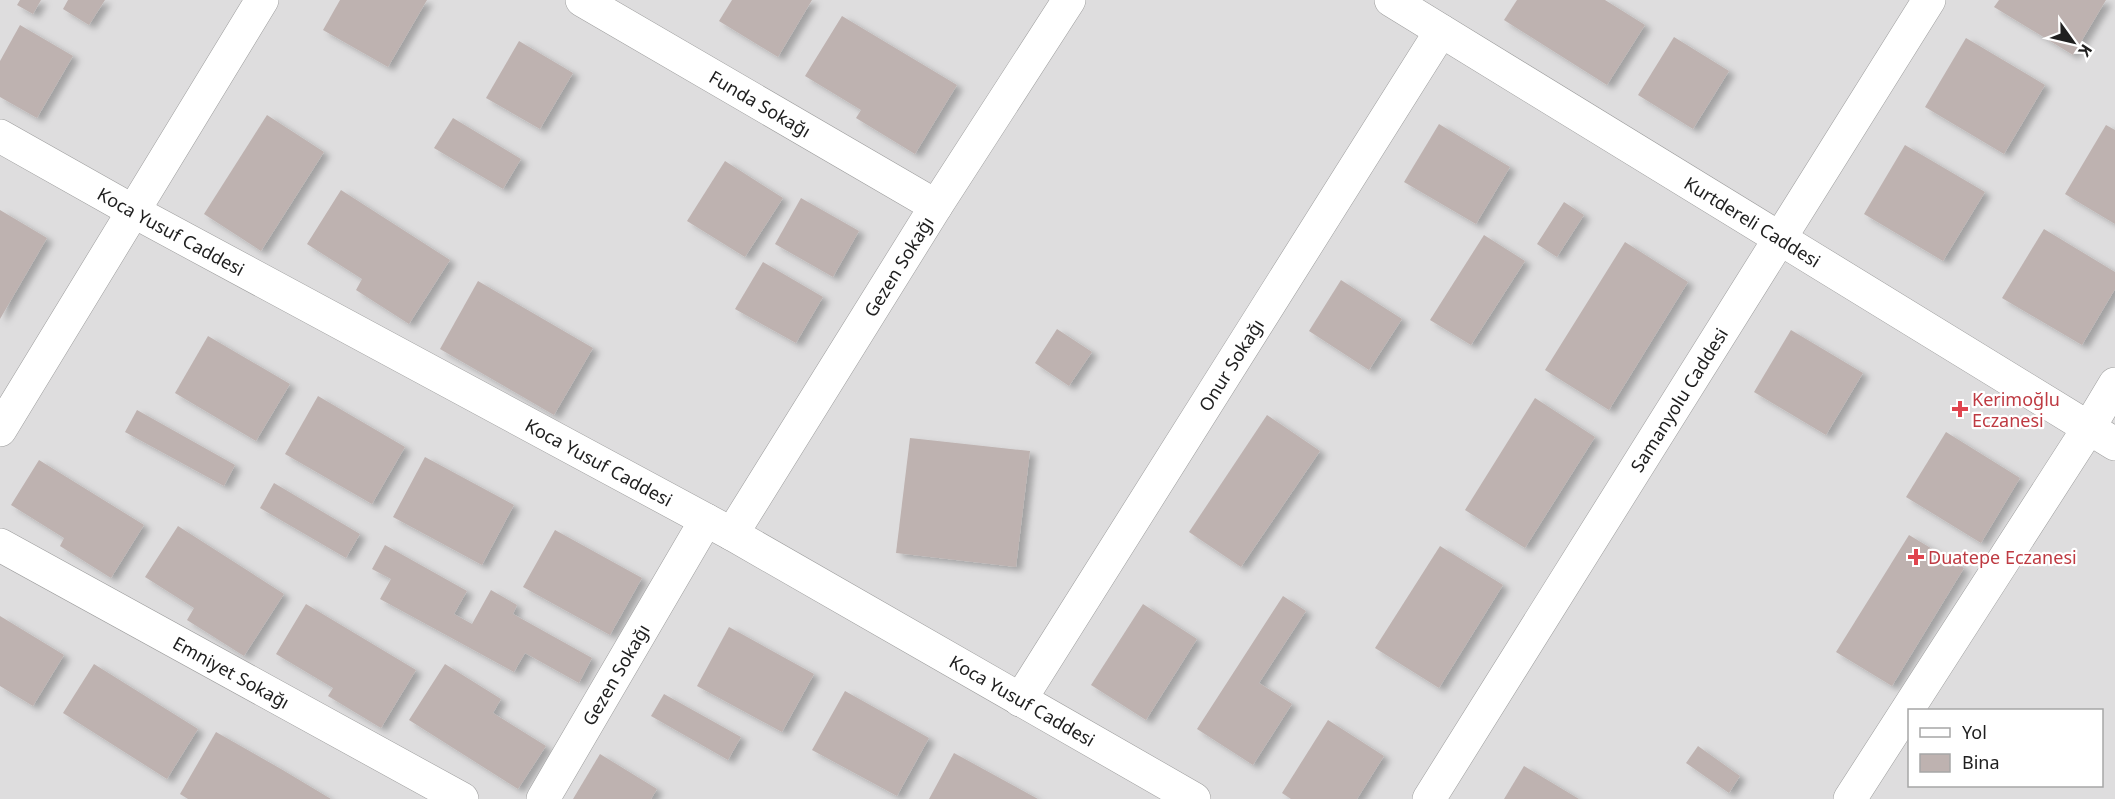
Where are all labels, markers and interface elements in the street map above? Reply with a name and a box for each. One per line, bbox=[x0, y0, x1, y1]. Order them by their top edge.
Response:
north arrow bbox=[2043, 12, 2103, 72]
text: K bbox=[2073, 40, 2098, 61]
street label: Funda Sokağı bbox=[705, 65, 815, 143]
street label: Kurtdereli Caddesi bbox=[1680, 171, 1825, 273]
street label: Koca Yusuf Caddesi bbox=[93, 182, 249, 281]
street label: Gezen Sokağı bbox=[858, 212, 939, 321]
street label: Onur Sokağı bbox=[1193, 314, 1269, 416]
street label: Samanyolu Caddesi bbox=[1625, 323, 1733, 476]
place label: Kerimoğlu Eczanesi bbox=[1972, 387, 2060, 432]
marker: Kerimoğlu Eczanesi bbox=[1953, 402, 1967, 416]
street label: Koca Yusuf Caddesi bbox=[521, 413, 677, 512]
place label: Duatepe Eczanesi bbox=[1928, 545, 2077, 569]
marker: Duatepe Eczanesi bbox=[1909, 550, 1923, 564]
street label: Gezen Sokağı bbox=[577, 619, 655, 730]
street label: Emniyet Sokağı bbox=[169, 630, 294, 714]
street label: Koca Yusuf Caddesi bbox=[945, 649, 1099, 752]
legend bbox=[1908, 709, 2103, 787]
text: Yol bbox=[1962, 720, 1987, 744]
text: Bina bbox=[1962, 750, 2000, 774]

